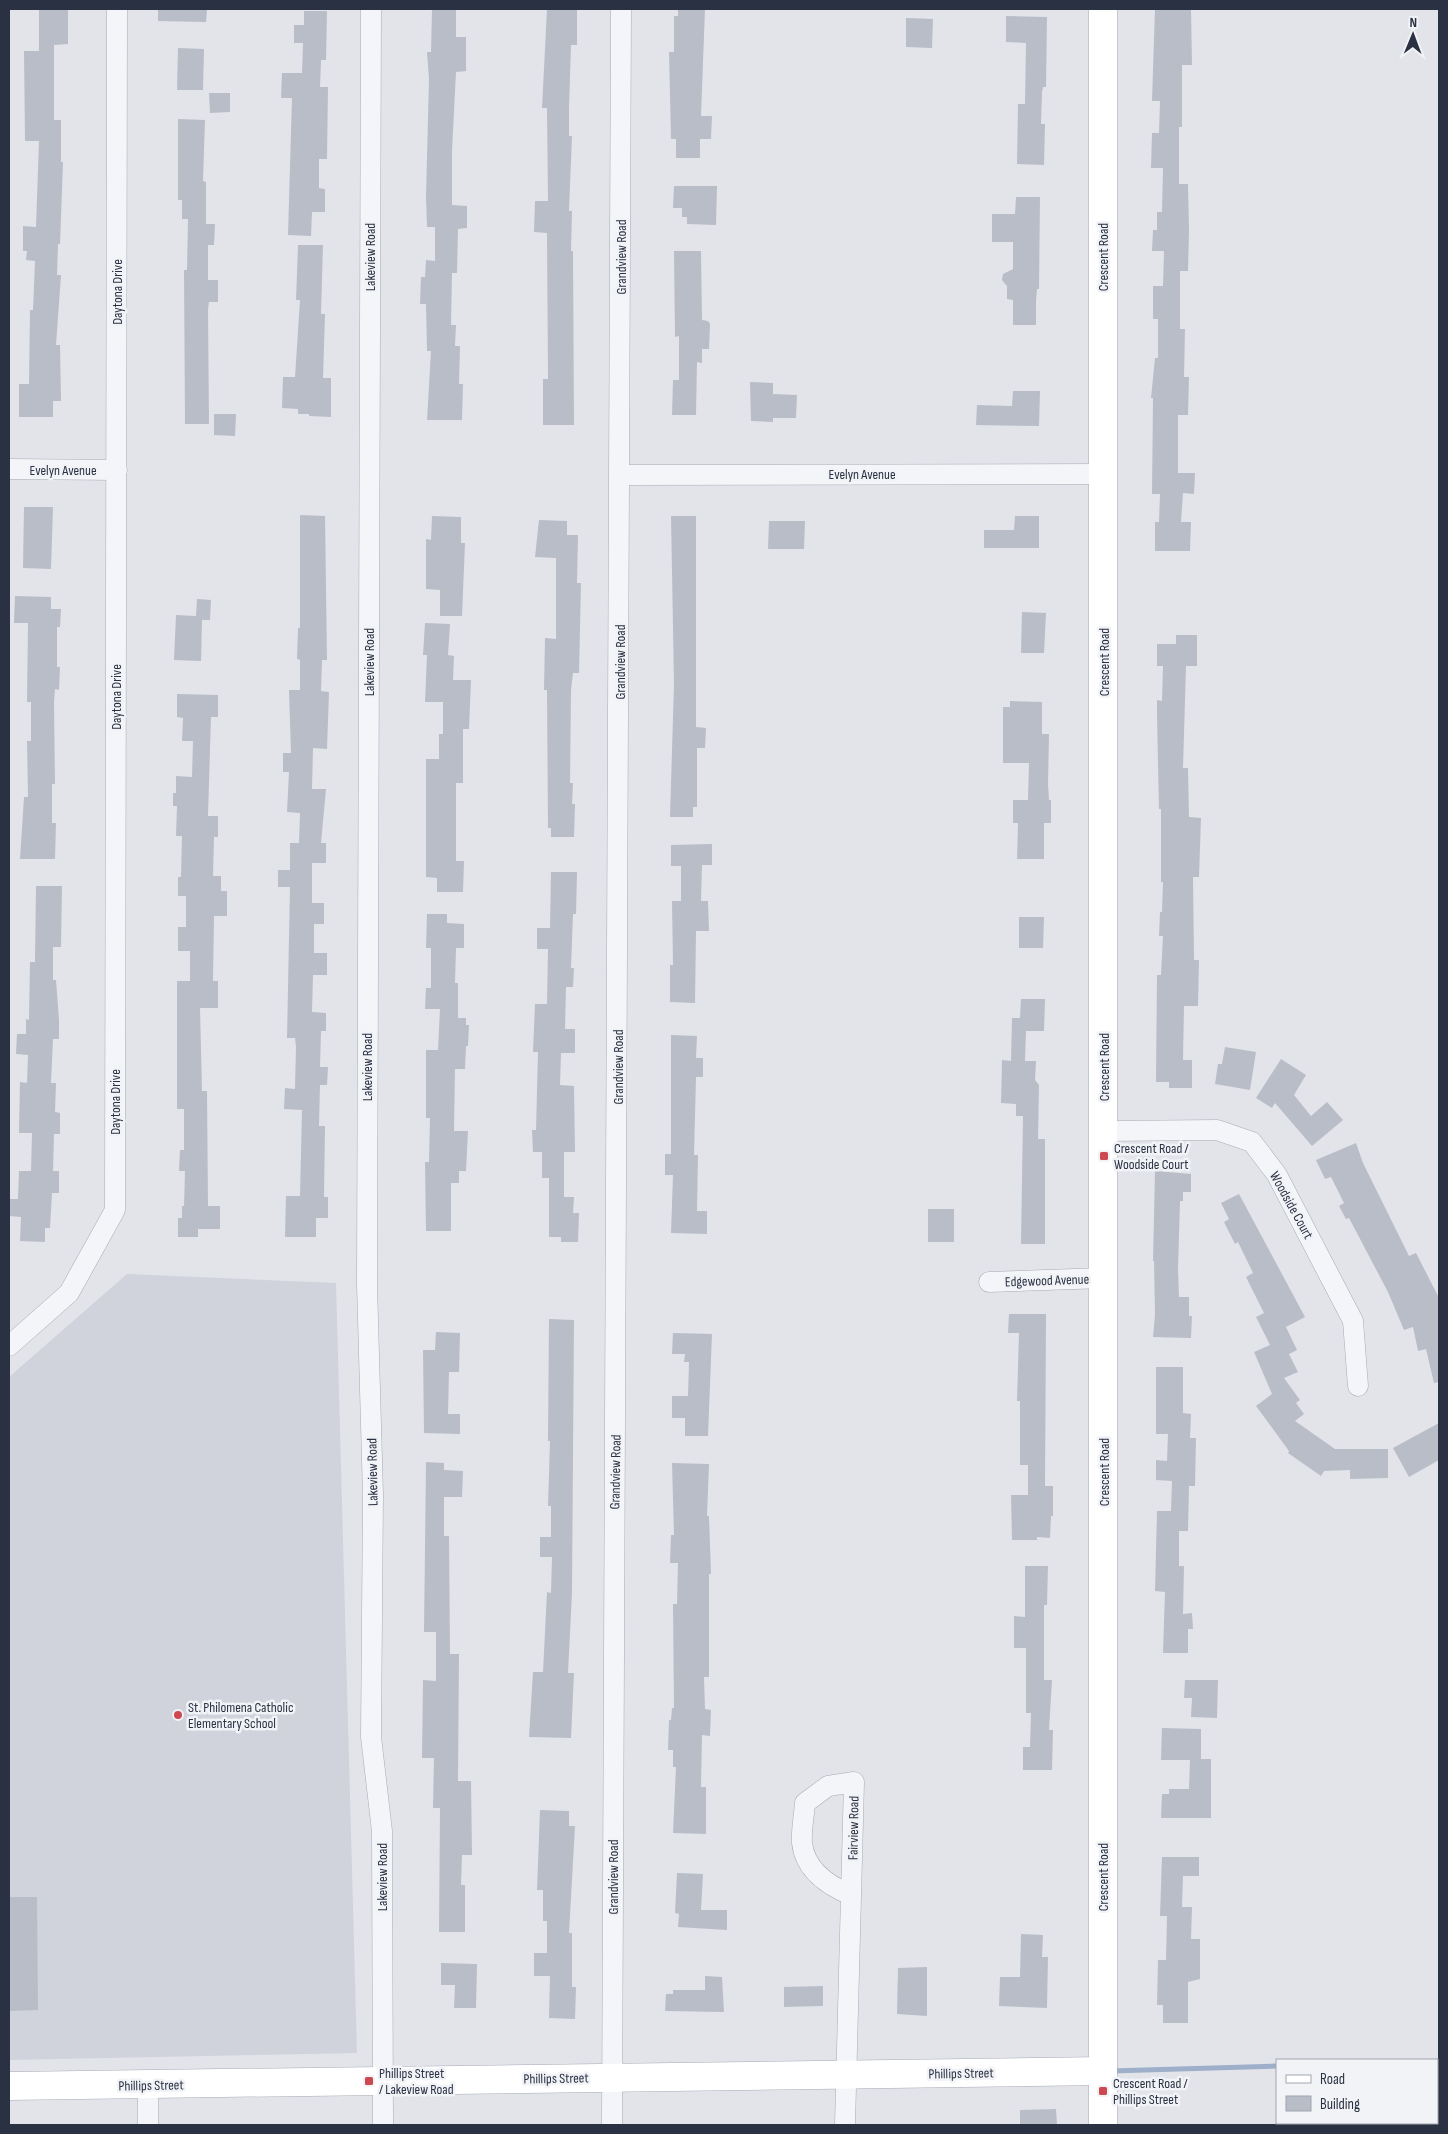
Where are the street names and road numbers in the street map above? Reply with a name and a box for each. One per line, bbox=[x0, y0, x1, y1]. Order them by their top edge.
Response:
street label: Grandview Road bbox=[613, 219, 630, 295]
street label: Lakeview Road bbox=[362, 223, 379, 291]
street label: Crescent Road bbox=[1095, 223, 1112, 291]
street label: Daytona Drive bbox=[109, 259, 126, 325]
street label: Evelyn Avenue bbox=[29, 462, 97, 479]
street label: Evelyn Avenue bbox=[828, 466, 896, 483]
street label: Grandview Road bbox=[612, 624, 629, 700]
street label: Lakeview Road bbox=[361, 628, 378, 696]
street label: Crescent Road bbox=[1096, 628, 1113, 696]
street label: Daytona Drive bbox=[108, 664, 125, 730]
street label: Grandview Road bbox=[610, 1029, 627, 1105]
street label: Lakeview Road bbox=[359, 1033, 376, 1101]
street label: Crescent Road bbox=[1096, 1033, 1113, 1101]
street label: Daytona Drive bbox=[107, 1069, 124, 1135]
street label: Woodside Court bbox=[1266, 1169, 1317, 1242]
street label: Edgewood Avenue bbox=[1005, 1271, 1089, 1290]
street label: Grandview Road bbox=[606, 1434, 625, 1510]
street label: Lakeview Road bbox=[363, 1438, 382, 1506]
street label: Crescent Road bbox=[1096, 1438, 1113, 1506]
street label: Fairview Road bbox=[844, 1796, 863, 1860]
street label: Grandview Road bbox=[605, 1839, 622, 1915]
street label: Lakeview Road bbox=[374, 1843, 391, 1911]
street label: Crescent Road bbox=[1095, 1843, 1112, 1911]
street label: Phillips Street bbox=[928, 2064, 994, 2083]
street label: Phillips Street bbox=[523, 2069, 589, 2088]
street label: Phillips Street bbox=[118, 2076, 184, 2095]

